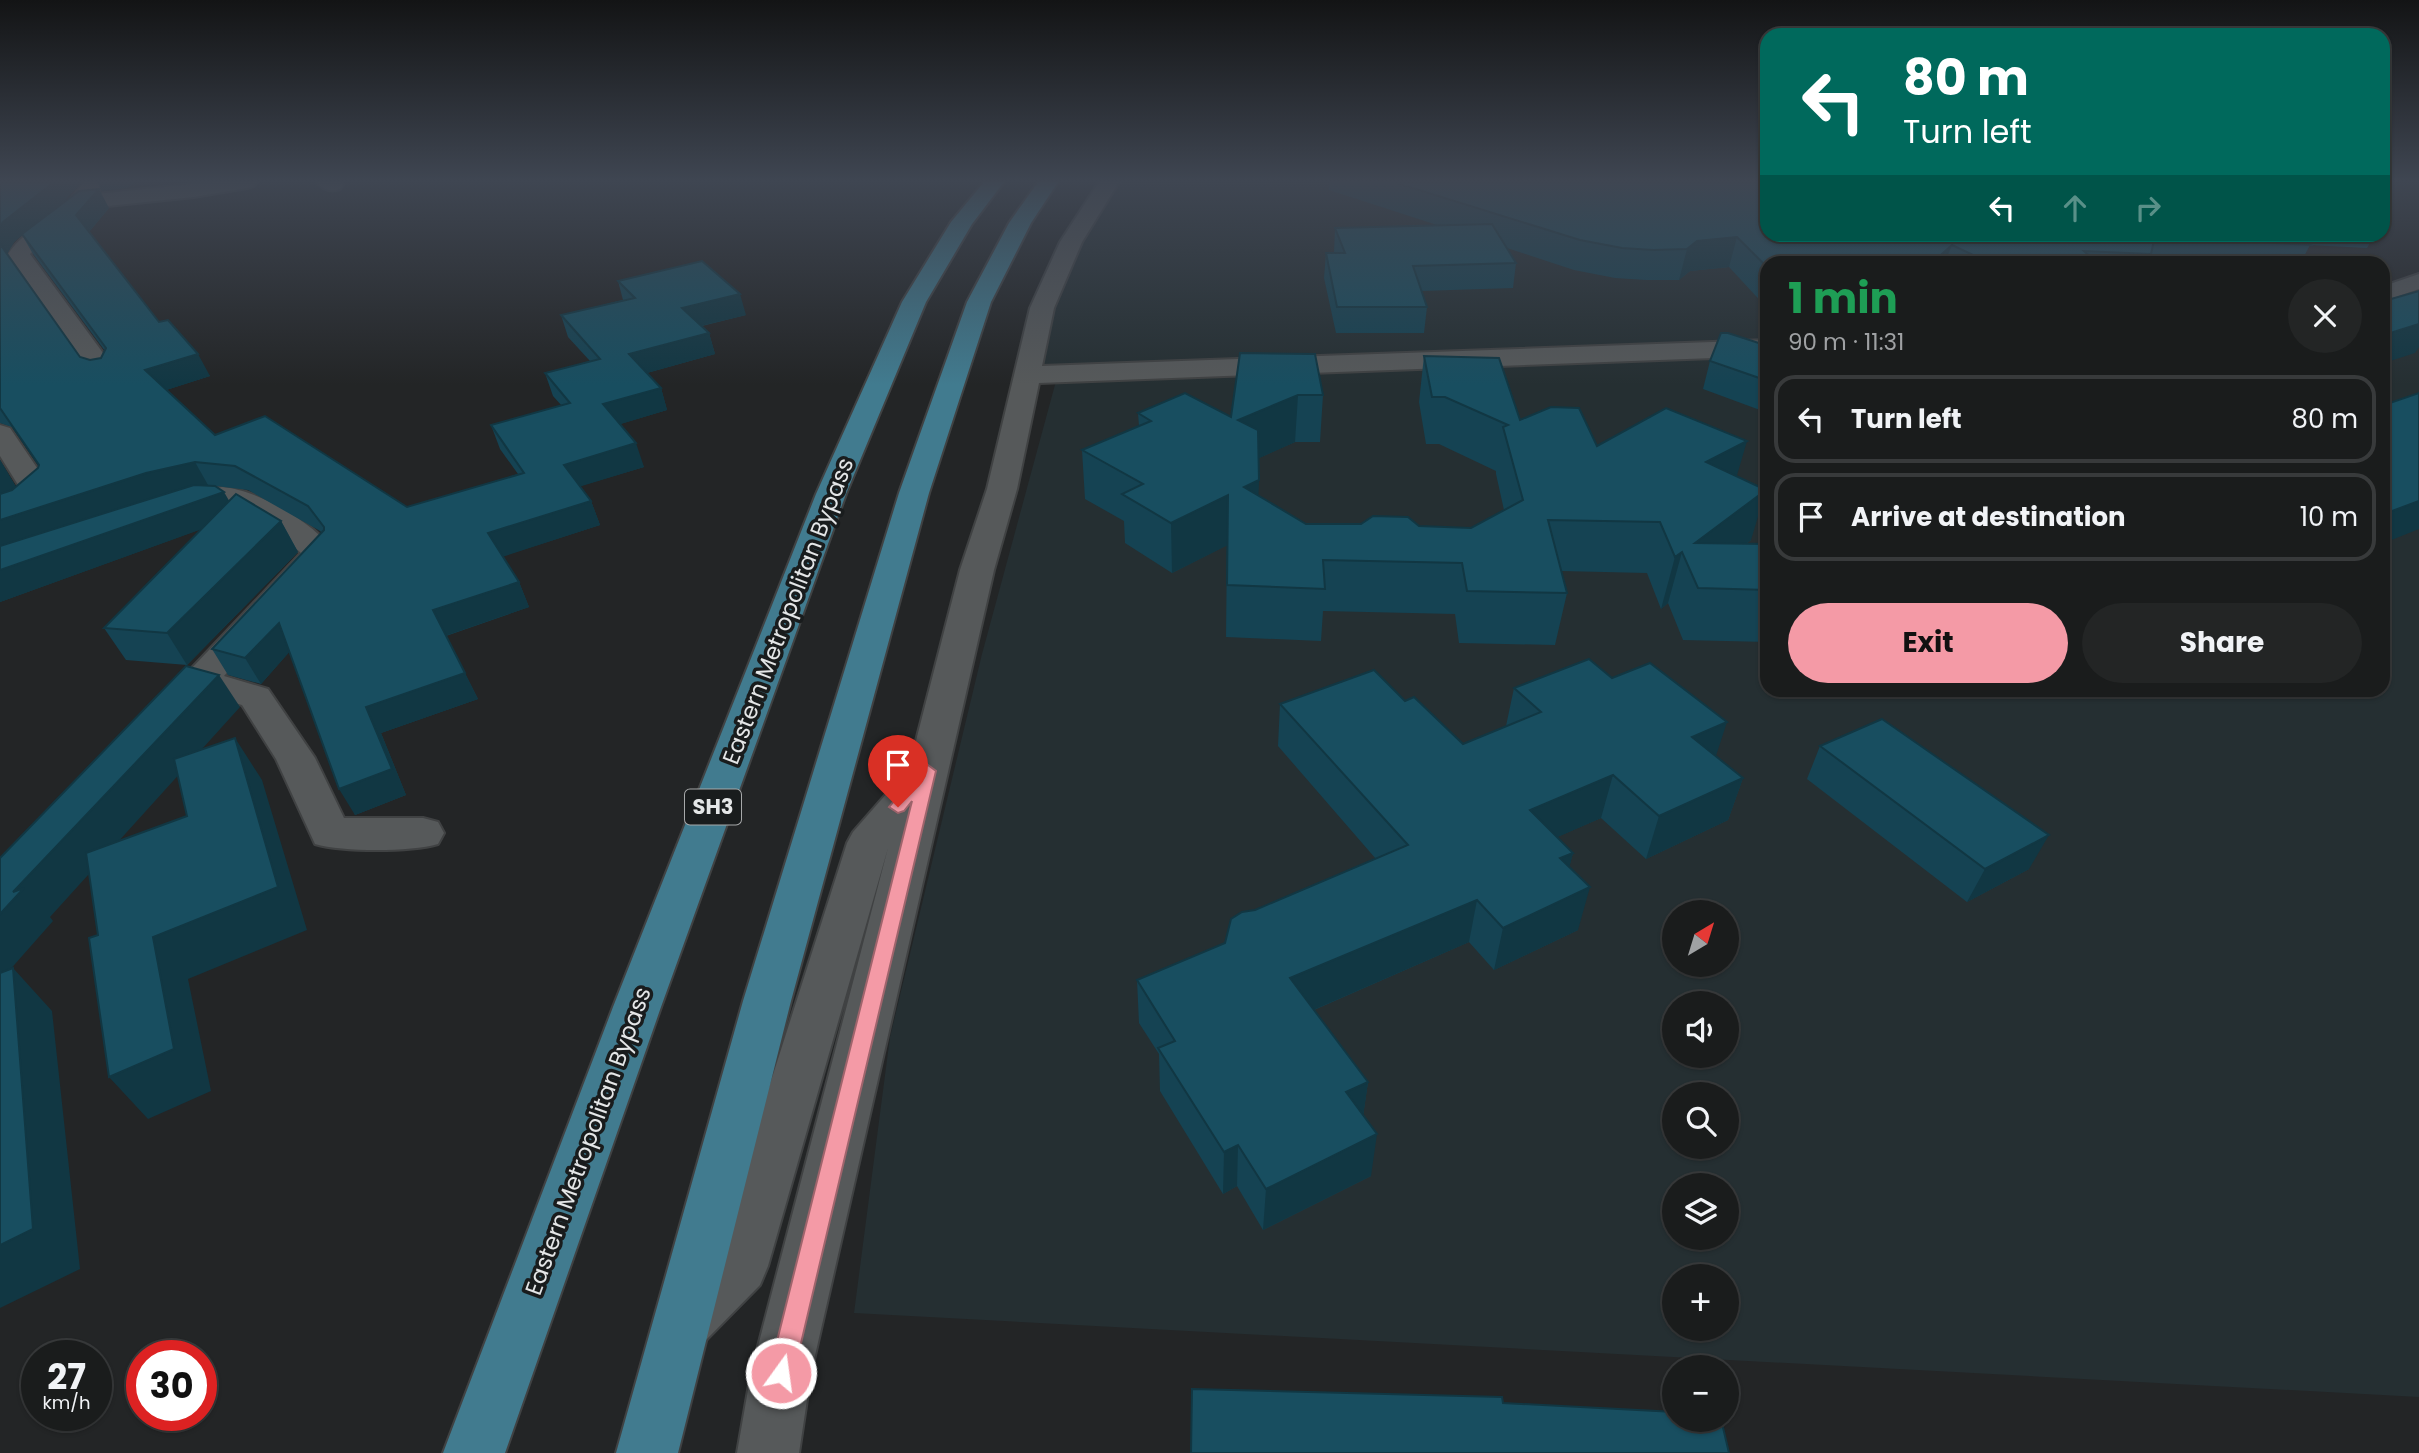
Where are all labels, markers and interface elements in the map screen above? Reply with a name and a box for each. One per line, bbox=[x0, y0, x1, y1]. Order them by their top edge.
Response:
text: 80 m bbox=[1903, 44, 2029, 112]
icon: left bbox=[1788, 56, 1879, 147]
text: Turn left bbox=[1903, 109, 2032, 154]
icon: left bbox=[1983, 189, 2021, 227]
icon: ahead bbox=[2056, 189, 2094, 227]
icon: right bbox=[2129, 189, 2167, 227]
text: 1 min bbox=[1788, 269, 1898, 328]
button: close bbox=[2288, 279, 2362, 353]
text: 90 m · 11:31 bbox=[1788, 326, 1904, 358]
icon: left bbox=[1792, 400, 1830, 438]
text: Turn left bbox=[1851, 401, 1962, 437]
text: 80 m bbox=[2292, 401, 2358, 437]
street label: Eastern Metropolitan Bypass bbox=[715, 453, 861, 769]
icon: arrive bbox=[1792, 498, 1830, 536]
text: Arrive at destination bbox=[1851, 499, 2126, 535]
text: 10 m bbox=[2300, 499, 2358, 535]
button: Exit bbox=[1788, 603, 2068, 683]
button: Share bbox=[2082, 603, 2362, 683]
pin bbox=[868, 735, 928, 807]
icon: arrive bbox=[879, 746, 917, 784]
road number: SH3 bbox=[685, 790, 741, 824]
north arrow bbox=[1662, 900, 1740, 976]
map controls bbox=[1662, 900, 1739, 1432]
street label: Eastern Metropolitan Bypass bbox=[517, 983, 659, 1299]
button: sound bbox=[1662, 991, 1739, 1068]
button: search bbox=[1662, 1082, 1739, 1159]
button: layers bbox=[1662, 1173, 1739, 1250]
button: + bbox=[1662, 1264, 1739, 1341]
position arrow bbox=[744, 1336, 818, 1410]
speed limit sign: 30 bbox=[126, 1340, 217, 1431]
text: 27 bbox=[47, 1352, 86, 1401]
button: − bbox=[1662, 1355, 1739, 1432]
text: km/h bbox=[43, 1390, 90, 1415]

